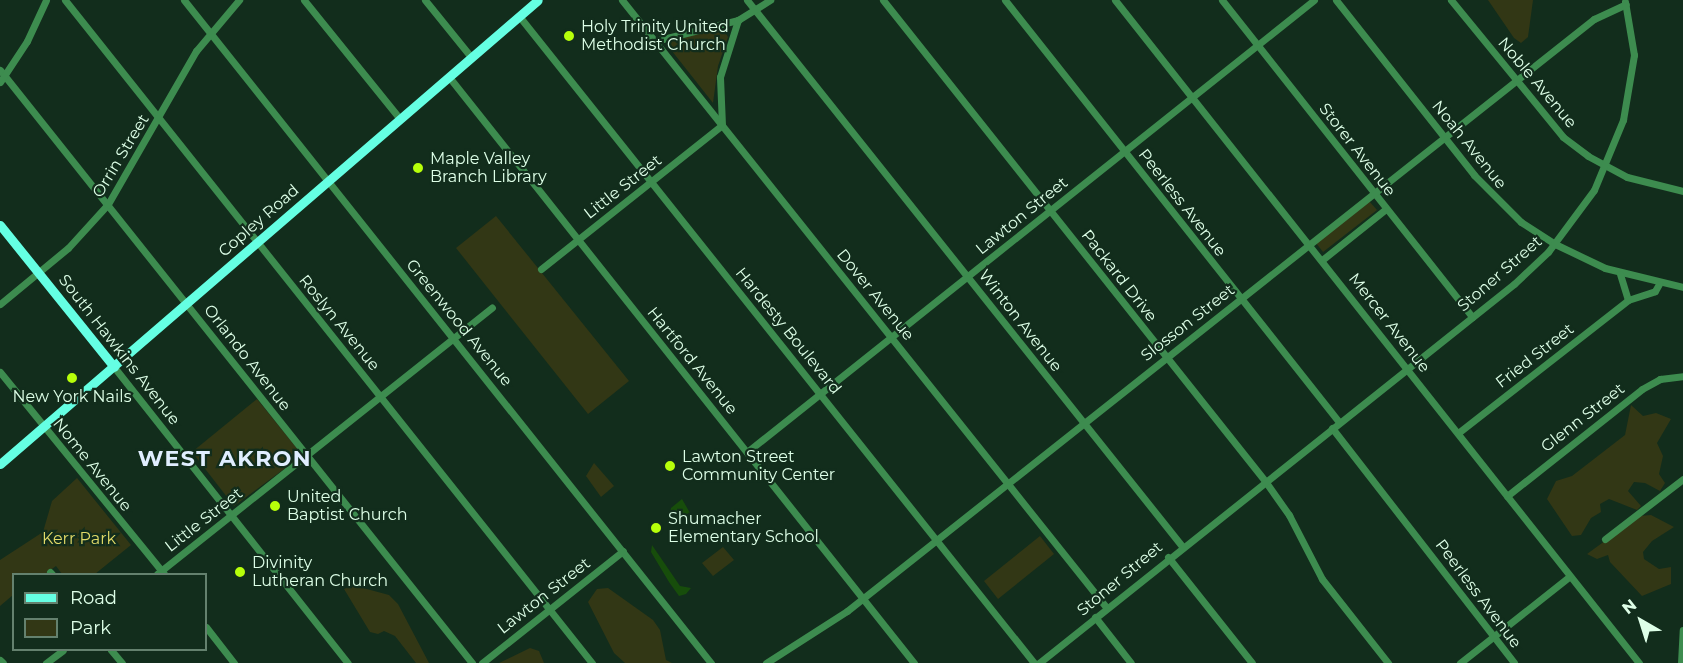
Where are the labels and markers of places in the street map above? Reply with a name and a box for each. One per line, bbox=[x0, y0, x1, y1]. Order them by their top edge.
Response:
place label: Holy Trinity United Methodist Church bbox=[581, 17, 729, 55]
marker: Holy Trinity United Methodist Church bbox=[562, 29, 576, 43]
place label: Maple Valley Branch Library bbox=[430, 149, 547, 187]
marker: Maple Valley Branch Library bbox=[411, 161, 425, 175]
marker: New York Nails bbox=[65, 371, 79, 385]
place label: New York Nails bbox=[13, 387, 131, 407]
place label: Lawton Street Community Center bbox=[682, 447, 835, 485]
marker: Lawton Street Community Center bbox=[663, 459, 677, 473]
place label: United Baptist Church bbox=[287, 487, 407, 525]
marker: United Baptist Church bbox=[268, 499, 282, 513]
place label: Shumacher Elementary School bbox=[668, 509, 819, 547]
marker: Shumacher Elementary School bbox=[649, 521, 663, 535]
place label: Divinity Lutheran Church bbox=[252, 553, 388, 591]
marker: Divinity Lutheran Church bbox=[233, 565, 247, 579]

